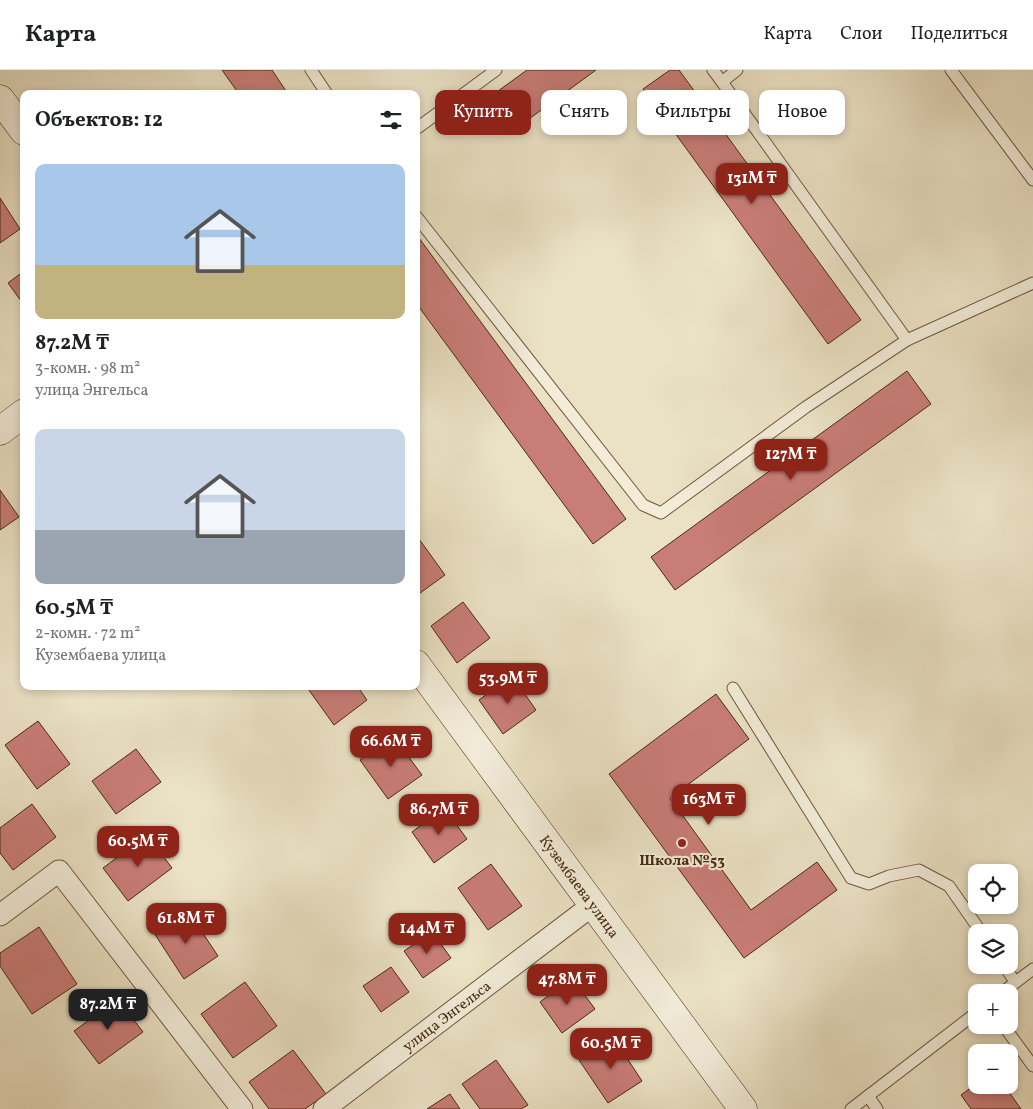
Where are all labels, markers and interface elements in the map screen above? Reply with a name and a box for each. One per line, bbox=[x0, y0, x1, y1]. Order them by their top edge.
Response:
text: Карта bbox=[25, 18, 96, 52]
text: Карта bbox=[764, 22, 812, 47]
text: Слои bbox=[840, 22, 882, 47]
text: Поделиться bbox=[910, 22, 1008, 47]
chip: Купить bbox=[435, 90, 531, 135]
chip: Снять bbox=[541, 90, 627, 135]
chip: Фильтры bbox=[637, 90, 749, 135]
chip: Новое bbox=[759, 90, 845, 135]
text: Объектов: 12 bbox=[35, 106, 163, 135]
icon: filters bbox=[377, 106, 405, 134]
pin: 131M ₸ bbox=[711, 162, 793, 205]
text: 131M ₸ bbox=[727, 168, 777, 190]
icon: home bbox=[175, 196, 265, 286]
text: 87.2M ₸ bbox=[35, 329, 110, 358]
text: 3-комн. · 98 m² bbox=[35, 358, 140, 380]
text: улица Энгельса bbox=[35, 380, 148, 402]
pin: 127M ₸ bbox=[750, 438, 832, 481]
text: 127M ₸ bbox=[765, 444, 817, 466]
icon: home bbox=[175, 461, 265, 551]
text: 60.5M ₸ bbox=[35, 594, 114, 623]
text: 2-комн. · 72 m² bbox=[35, 623, 140, 645]
text: Кузембаева улица bbox=[35, 645, 166, 667]
pin: 53.9M ₸ bbox=[462, 662, 554, 705]
text: 53.9M ₸ bbox=[479, 668, 537, 690]
pin: 66.6M ₸ bbox=[345, 726, 437, 768]
text: 66.6M ₸ bbox=[361, 731, 421, 753]
pin: 163M ₸ bbox=[668, 784, 750, 826]
text: 163M ₸ bbox=[683, 789, 735, 811]
pin: 86.7M ₸ bbox=[393, 794, 485, 836]
text: 86.7M ₸ bbox=[410, 799, 468, 821]
pin: 60.5M ₸ bbox=[92, 826, 184, 868]
text: 60.5M ₸ bbox=[108, 831, 168, 853]
street label: Кузембаева улица bbox=[533, 831, 623, 943]
marker: Школа №53 bbox=[676, 837, 688, 849]
place label: Школа №53 bbox=[639, 851, 725, 872]
map controls bbox=[968, 864, 1018, 1094]
button: locate bbox=[968, 864, 1018, 914]
pin: 61.8M ₸ bbox=[140, 902, 232, 945]
text: 61.8M ₸ bbox=[157, 908, 215, 930]
pin: 144M ₸ bbox=[386, 912, 468, 955]
text: 144M ₸ bbox=[400, 918, 454, 940]
button: layers bbox=[968, 924, 1018, 974]
pin: 47.8M ₸ bbox=[521, 964, 613, 1006]
text: 47.8M ₸ bbox=[538, 969, 596, 991]
street label: улица Энгельса bbox=[399, 977, 496, 1058]
button: + bbox=[968, 984, 1018, 1034]
pin: 87.2M ₸ bbox=[62, 988, 154, 1031]
text: 87.2M ₸ bbox=[80, 994, 136, 1016]
pin: 60.5M ₸ bbox=[565, 1028, 657, 1070]
text: 60.5M ₸ bbox=[581, 1033, 641, 1055]
button: − bbox=[968, 1044, 1018, 1094]

